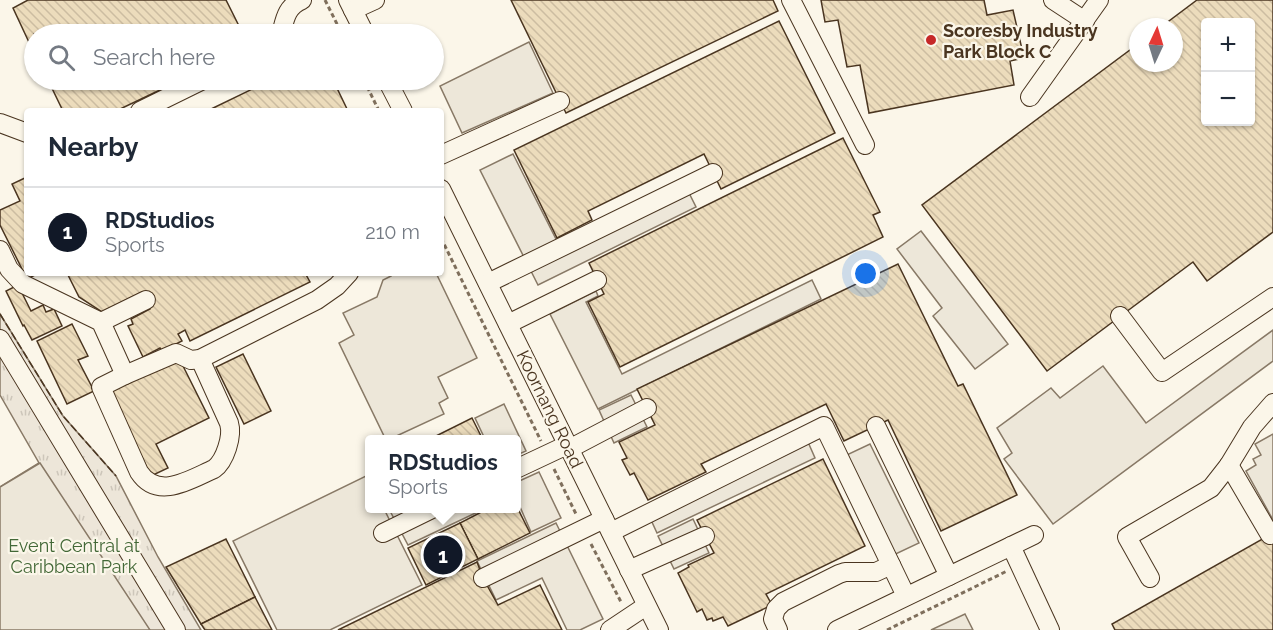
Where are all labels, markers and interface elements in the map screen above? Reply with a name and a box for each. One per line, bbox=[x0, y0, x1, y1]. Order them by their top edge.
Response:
north arrow bbox=[1129, 18, 1183, 72]
map controls bbox=[1201, 18, 1255, 126]
button: + bbox=[1201, 18, 1255, 72]
place label: Scoresby Industry Park Block C bbox=[943, 20, 1098, 62]
search box bbox=[24, 24, 444, 90]
marker: Scoresby Industry Park Block C bbox=[924, 33, 938, 47]
icon: search bbox=[45, 41, 78, 74]
text: Search here bbox=[93, 44, 215, 70]
button: − bbox=[1201, 72, 1255, 126]
text: Nearby bbox=[48, 132, 138, 162]
text: RDStudios bbox=[105, 207, 215, 233]
text: 1 bbox=[63, 220, 72, 244]
text: 210 m bbox=[365, 220, 420, 244]
text: Sports bbox=[105, 233, 165, 257]
your location bbox=[851, 259, 880, 288]
street label: Koornang Road bbox=[512, 347, 588, 471]
popup bbox=[365, 435, 521, 513]
text: RDStudios bbox=[388, 449, 498, 475]
text: Sports bbox=[388, 475, 448, 499]
pin: 1 bbox=[424, 532, 462, 578]
park label: Event Central at Caribbean Park bbox=[8, 535, 140, 577]

